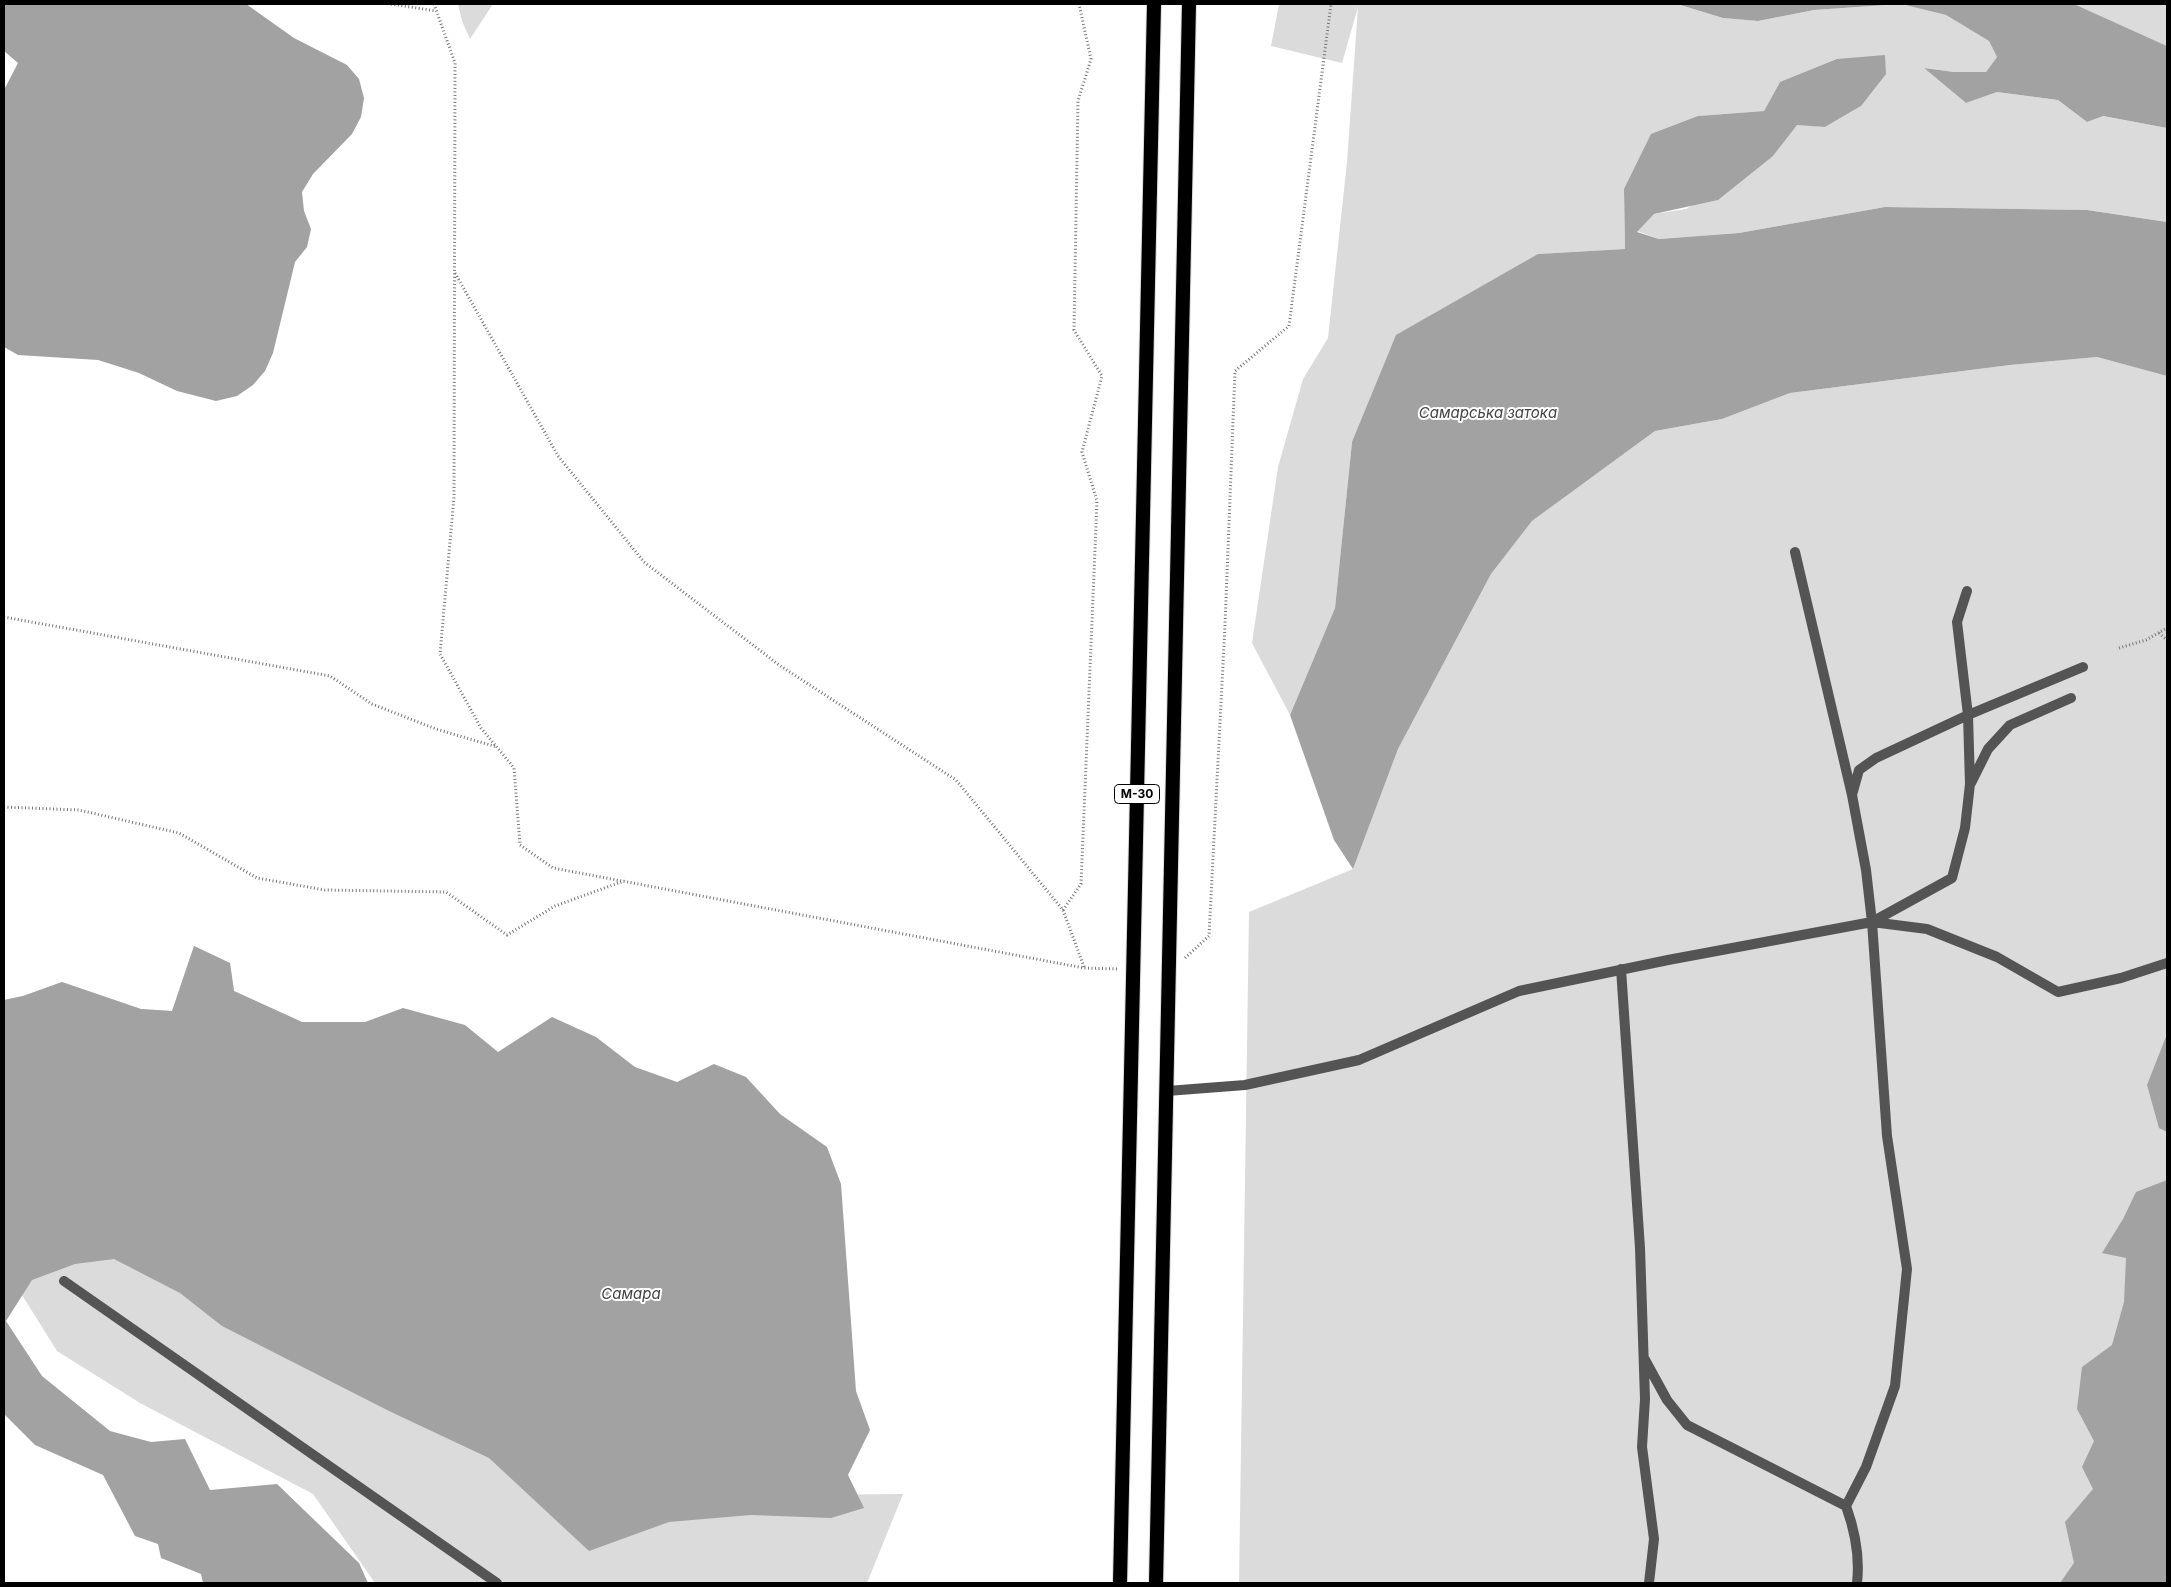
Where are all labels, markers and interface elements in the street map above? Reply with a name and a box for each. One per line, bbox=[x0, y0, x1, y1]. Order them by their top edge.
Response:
water label: Самарська затока bbox=[1419, 404, 1557, 422]
road number: М-30 bbox=[1114, 784, 1160, 804]
water label: Самара bbox=[601, 1285, 661, 1303]

